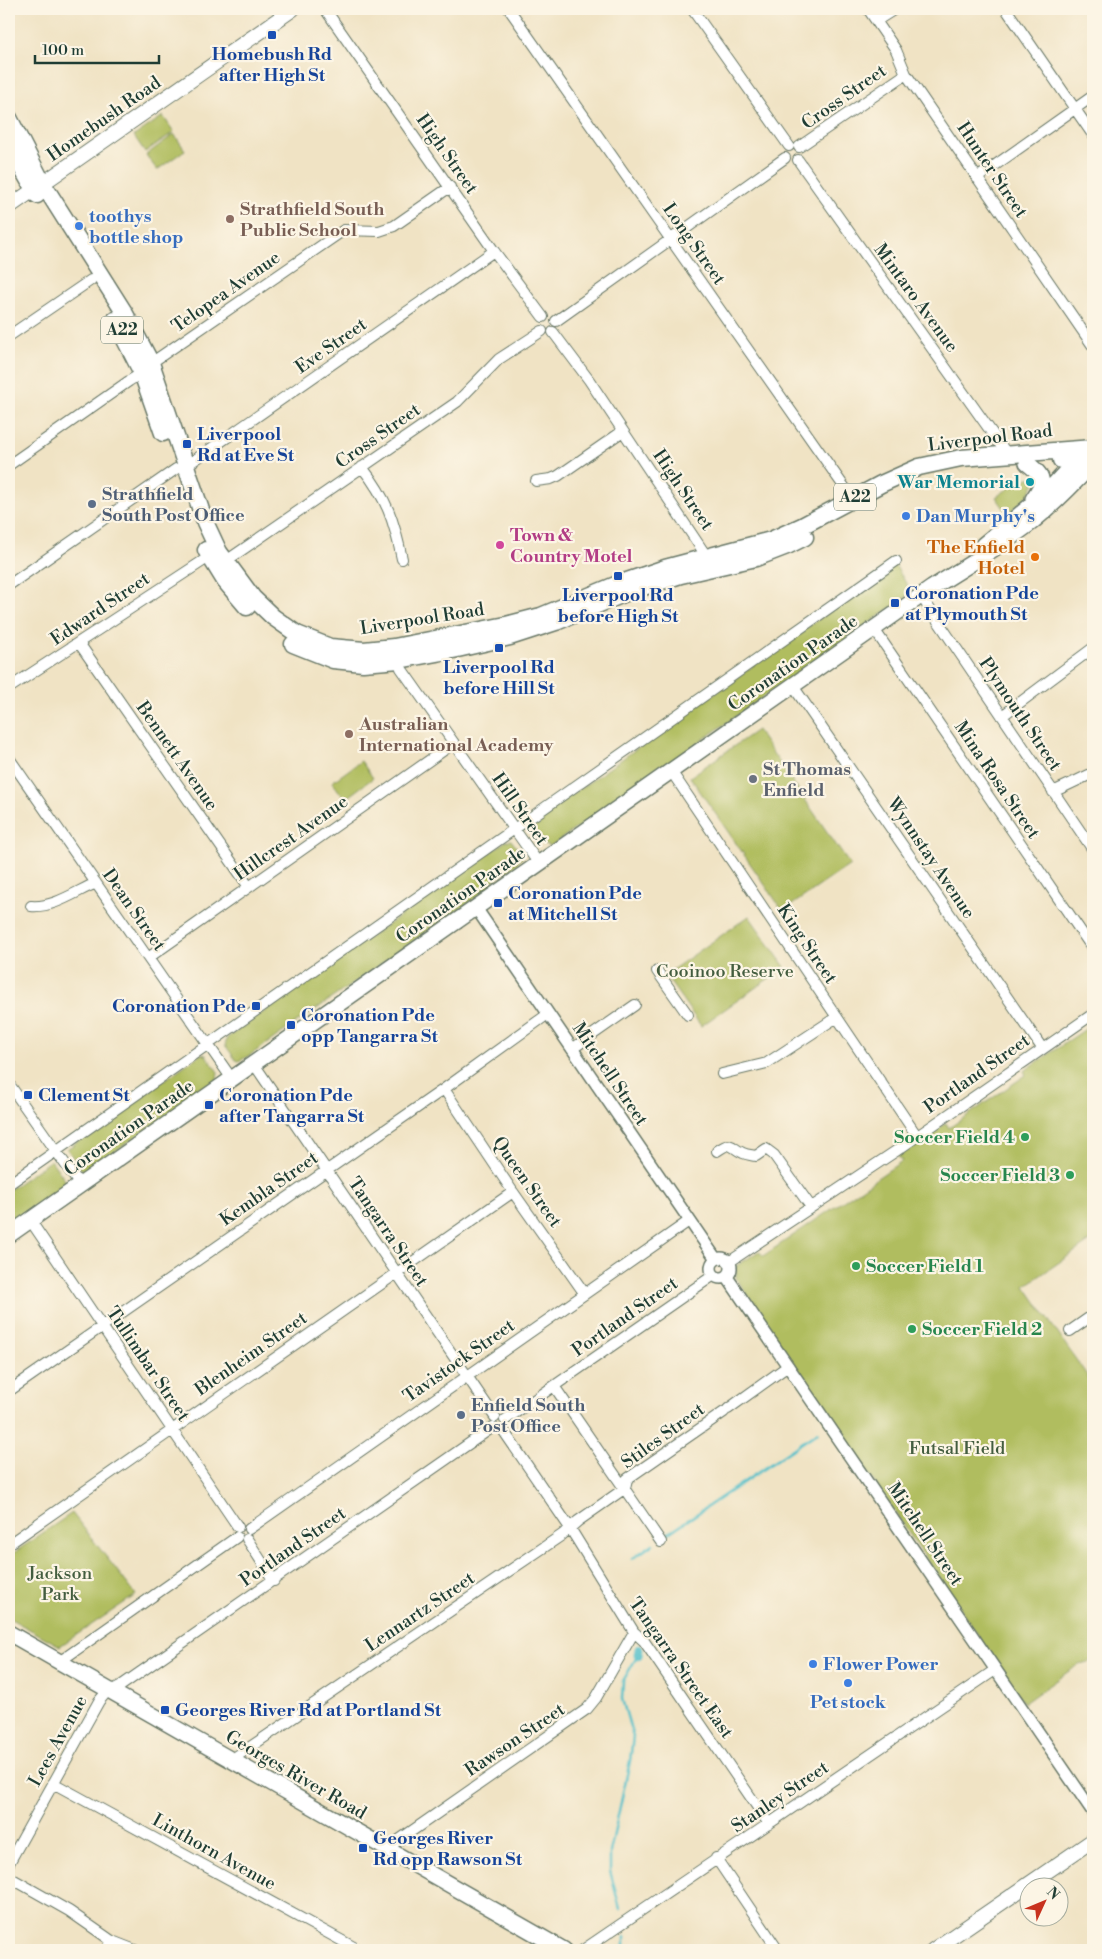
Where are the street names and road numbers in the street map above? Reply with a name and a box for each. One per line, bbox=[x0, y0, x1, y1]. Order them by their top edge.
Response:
street label: Cross Street bbox=[797, 59, 891, 135]
street label: Homebush Road bbox=[43, 71, 166, 167]
street label: High Street bbox=[411, 109, 483, 199]
street label: Hunter Street bbox=[951, 118, 1033, 223]
street label: Long Street bbox=[657, 199, 731, 290]
street label: Mintaro Avenue bbox=[869, 239, 963, 357]
street label: Telopea Avenue bbox=[167, 246, 285, 338]
street label: Eve Street bbox=[291, 313, 372, 379]
road number: A22 bbox=[101, 316, 143, 344]
street label: Cross Street bbox=[331, 398, 425, 474]
street label: Liverpool Road bbox=[926, 419, 1054, 457]
street label: High Street bbox=[647, 445, 719, 535]
road number: A22 bbox=[834, 484, 876, 511]
street label: Edward Street bbox=[46, 567, 155, 651]
street label: Liverpool Road bbox=[358, 598, 486, 640]
street label: Coronation Parade bbox=[724, 610, 862, 716]
street label: Plymouth Street bbox=[973, 653, 1067, 776]
street label: Bennett Avenue bbox=[130, 696, 223, 815]
street label: Mina Rosa Street bbox=[949, 717, 1045, 844]
street label: Hill Street bbox=[487, 768, 554, 850]
street label: Hillcrest Avenue bbox=[229, 790, 353, 886]
street label: Wynnstay Avenue bbox=[881, 792, 980, 923]
street label: Coronation Parade bbox=[392, 842, 530, 948]
street label: Dean Street bbox=[97, 864, 171, 956]
street label: King Street bbox=[772, 900, 843, 989]
street label: Mitchell Street bbox=[567, 1018, 653, 1131]
street label: Portland Street bbox=[920, 1029, 1035, 1119]
street label: Coronation Parade bbox=[60, 1075, 198, 1181]
street label: Queen Street bbox=[487, 1132, 567, 1232]
street label: Kembla Street bbox=[215, 1146, 323, 1231]
street label: Tangarra Street bbox=[343, 1173, 434, 1292]
street label: Portland Street bbox=[568, 1272, 683, 1362]
street label: Tullimbar Street bbox=[101, 1302, 195, 1426]
street label: Blenheim Street bbox=[190, 1306, 312, 1402]
street label: Tavistock Street bbox=[399, 1314, 520, 1408]
street label: Stiles Street bbox=[617, 1398, 710, 1474]
street label: Mitchell Street bbox=[882, 1478, 968, 1591]
street label: Portland Street bbox=[236, 1502, 351, 1592]
street label: Lennartz Street bbox=[361, 1566, 480, 1657]
street label: Tangarra Street East bbox=[624, 1593, 739, 1744]
street label: Lees Avenue bbox=[23, 1691, 93, 1791]
street label: Rawson Street bbox=[461, 1698, 570, 1782]
street label: Georges River Road bbox=[221, 1725, 371, 1825]
street label: Stanley Street bbox=[727, 1756, 834, 1838]
street label: Linthorn Avenue bbox=[148, 1809, 280, 1895]

